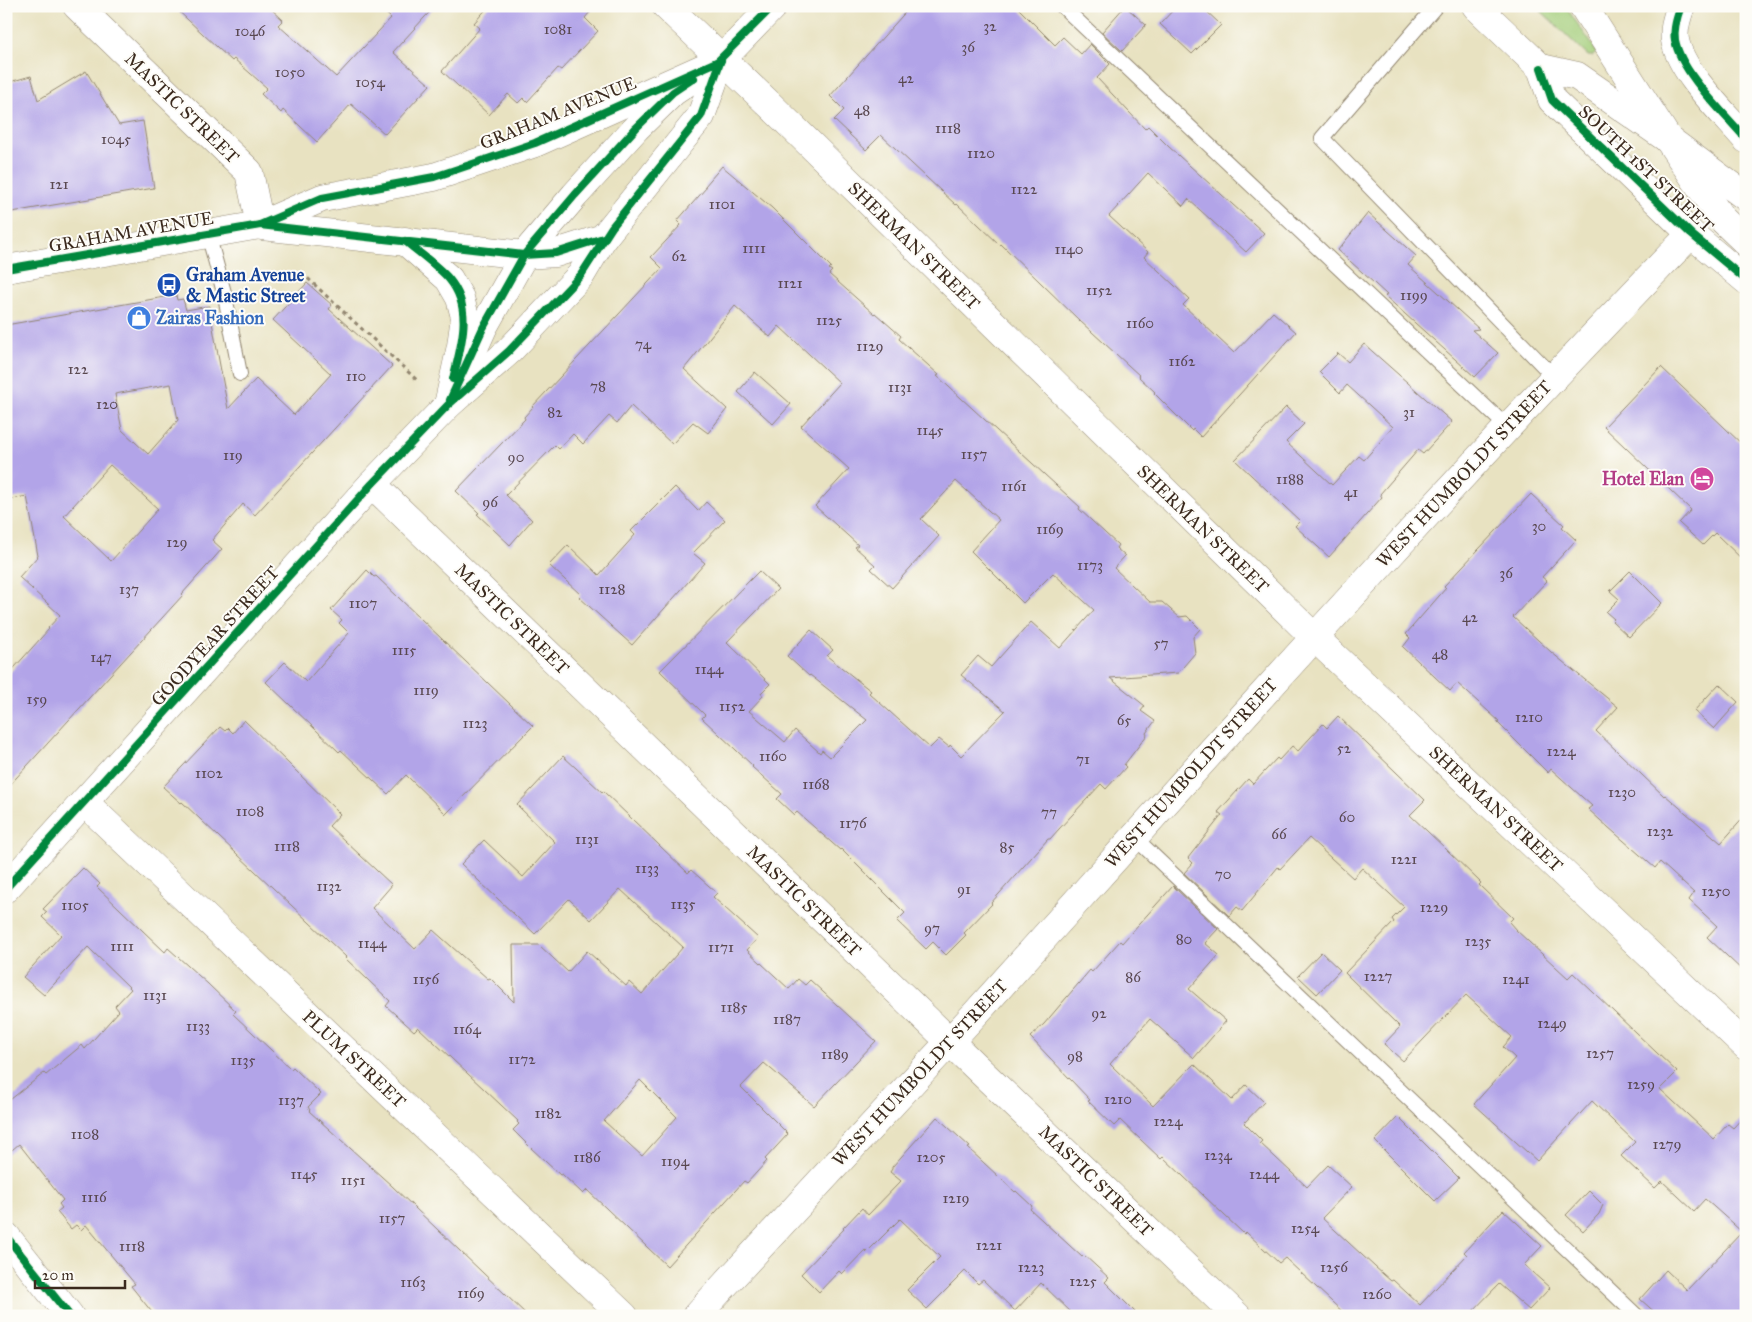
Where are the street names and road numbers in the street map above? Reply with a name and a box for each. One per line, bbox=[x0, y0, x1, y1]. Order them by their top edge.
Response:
street label: MASTIC STREET bbox=[120, 48, 244, 168]
street label: GRAHAM AVENUE bbox=[477, 72, 639, 154]
street label: SOUTH 1ST STREET bbox=[1574, 101, 1718, 237]
street label: SHERMAN STREET bbox=[843, 177, 985, 315]
street label: GRAHAM AVENUE bbox=[47, 207, 215, 257]
street label: WEST HUMBOLDT STREET bbox=[1372, 376, 1556, 572]
street label: SHERMAN STREET bbox=[1132, 460, 1274, 598]
street label: MASTIC STREET bbox=[450, 559, 574, 679]
street label: GOODYEAR STREET bbox=[146, 561, 284, 711]
street label: WEST HUMBOLDT STREET bbox=[1100, 674, 1282, 872]
street label: SHERMAN STREET bbox=[1425, 741, 1567, 877]
street label: MASTIC STREET bbox=[742, 841, 866, 961]
street label: WEST HUMBOLDT STREET bbox=[828, 975, 1012, 1171]
street label: PLUM STREET bbox=[298, 1005, 410, 1113]
street label: MASTIC STREET bbox=[1034, 1121, 1158, 1241]

